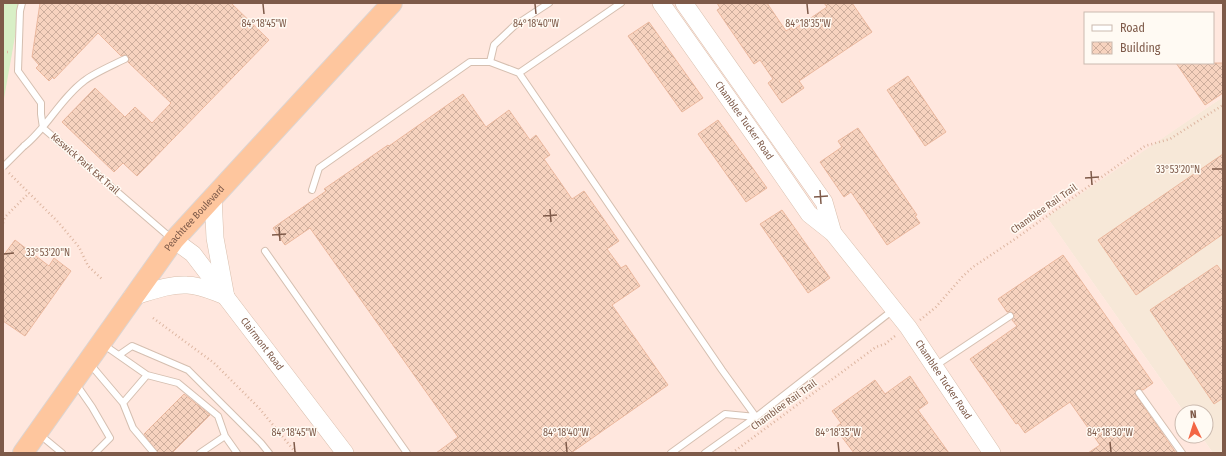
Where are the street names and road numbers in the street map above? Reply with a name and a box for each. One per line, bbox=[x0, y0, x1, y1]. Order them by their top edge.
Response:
street label: Chamblee Tucker Road bbox=[712, 79, 776, 162]
street label: Keswick Park Ext Trail bbox=[48, 131, 122, 197]
street label: Chamblee Rail Trail bbox=[1008, 181, 1080, 236]
street label: Peachtree Boulevard bbox=[162, 183, 227, 253]
street label: Clairmont Road bbox=[238, 315, 286, 373]
street label: Chamblee Tucker Road bbox=[912, 338, 974, 422]
street label: Chamblee Rail Trail bbox=[749, 377, 819, 433]

